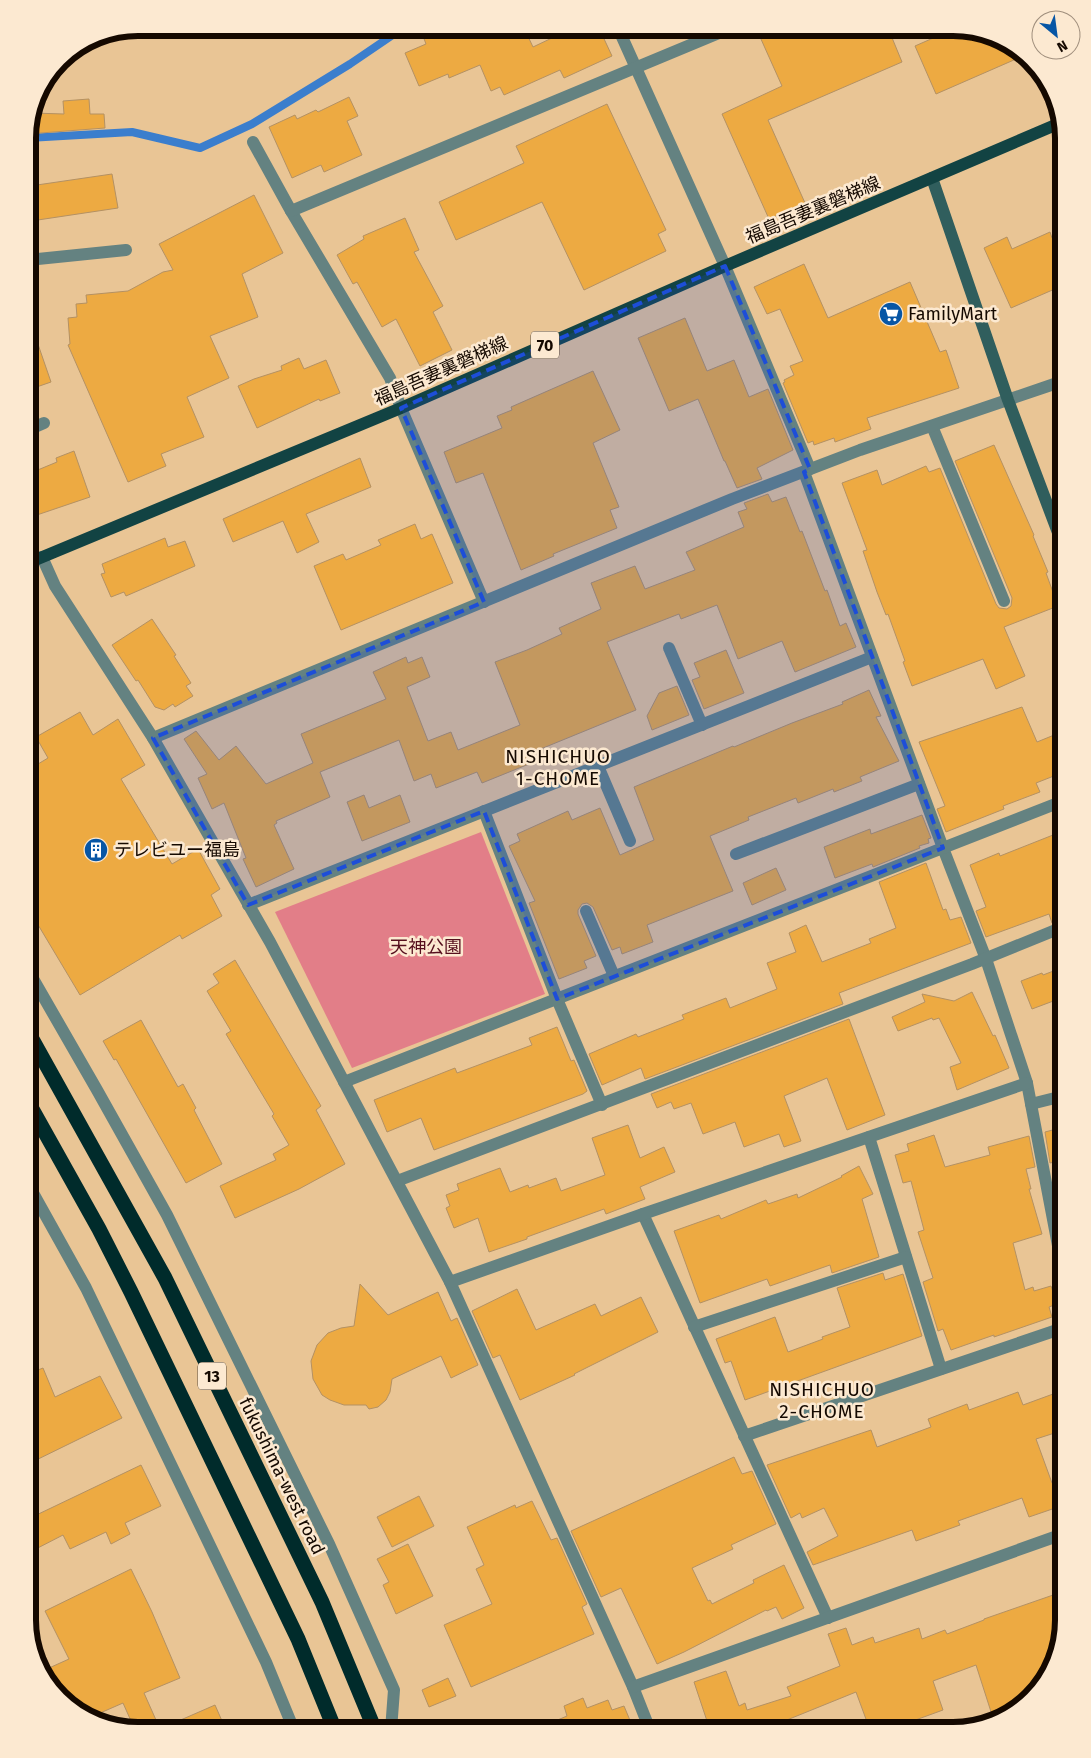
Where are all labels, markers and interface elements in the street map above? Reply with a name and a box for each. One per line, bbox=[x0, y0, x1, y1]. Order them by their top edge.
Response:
north arrow bbox=[1031, 10, 1081, 60]
text: N bbox=[1054, 36, 1070, 56]
street label: 福島吾妻裏磐梯線 bbox=[742, 172, 884, 248]
supermarket icon: FamilyMart bbox=[878, 301, 904, 327]
place label: FamilyMart bbox=[908, 303, 998, 325]
street label: 福島吾妻裏磐梯線 bbox=[371, 332, 511, 410]
road number: 70 bbox=[531, 332, 559, 358]
district label: NISHICHUO 1-CHOME bbox=[505, 745, 611, 790]
building icon: テレビユー福島 bbox=[83, 837, 109, 863]
place label: テレビユー福島 bbox=[114, 839, 240, 861]
park label: 天神公園 bbox=[390, 936, 462, 958]
road number: 13 bbox=[198, 1362, 226, 1390]
district label: NISHICHUO 2-CHOME bbox=[769, 1378, 875, 1423]
street label: fukushima-west road bbox=[234, 1394, 330, 1558]

